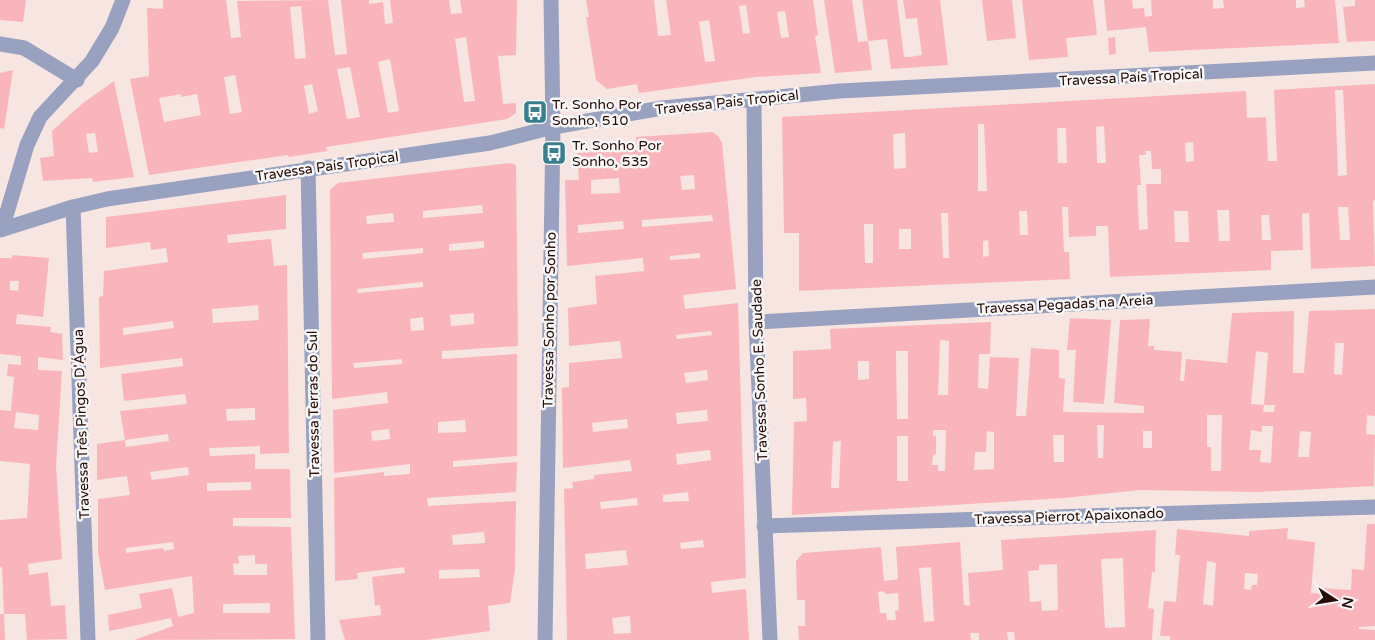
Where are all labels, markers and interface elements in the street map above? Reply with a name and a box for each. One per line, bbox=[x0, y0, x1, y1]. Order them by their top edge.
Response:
street label: Travessa País Tropical bbox=[1059, 65, 1203, 90]
street label: Travessa País Tropical bbox=[654, 87, 800, 118]
place label: Tr. Sonho Por Sonho, 510 bbox=[552, 96, 642, 129]
bus stop icon: Tr. Sonho Por Sonho, 510 bbox=[522, 99, 548, 125]
place label: Tr. Sonho Por Sonho, 535 bbox=[572, 137, 662, 170]
bus stop icon: Tr. Sonho Por Sonho, 535 bbox=[541, 140, 567, 166]
street label: Travessa País Tropical bbox=[254, 148, 400, 185]
street label: Travessa Sonho por Sonho bbox=[539, 232, 560, 408]
street label: Travessa Sonho E. Saudade bbox=[748, 279, 771, 461]
street label: Travessa Pegadas na Areia bbox=[976, 291, 1154, 318]
street label: Travessa Três Pingos D'Água bbox=[70, 329, 93, 519]
street label: Travessa Terras do Sul bbox=[304, 330, 323, 478]
street label: Travessa Pierrot Apaixonado bbox=[974, 505, 1164, 528]
north arrow bbox=[1310, 575, 1360, 625]
text: N bbox=[1338, 595, 1357, 610]

